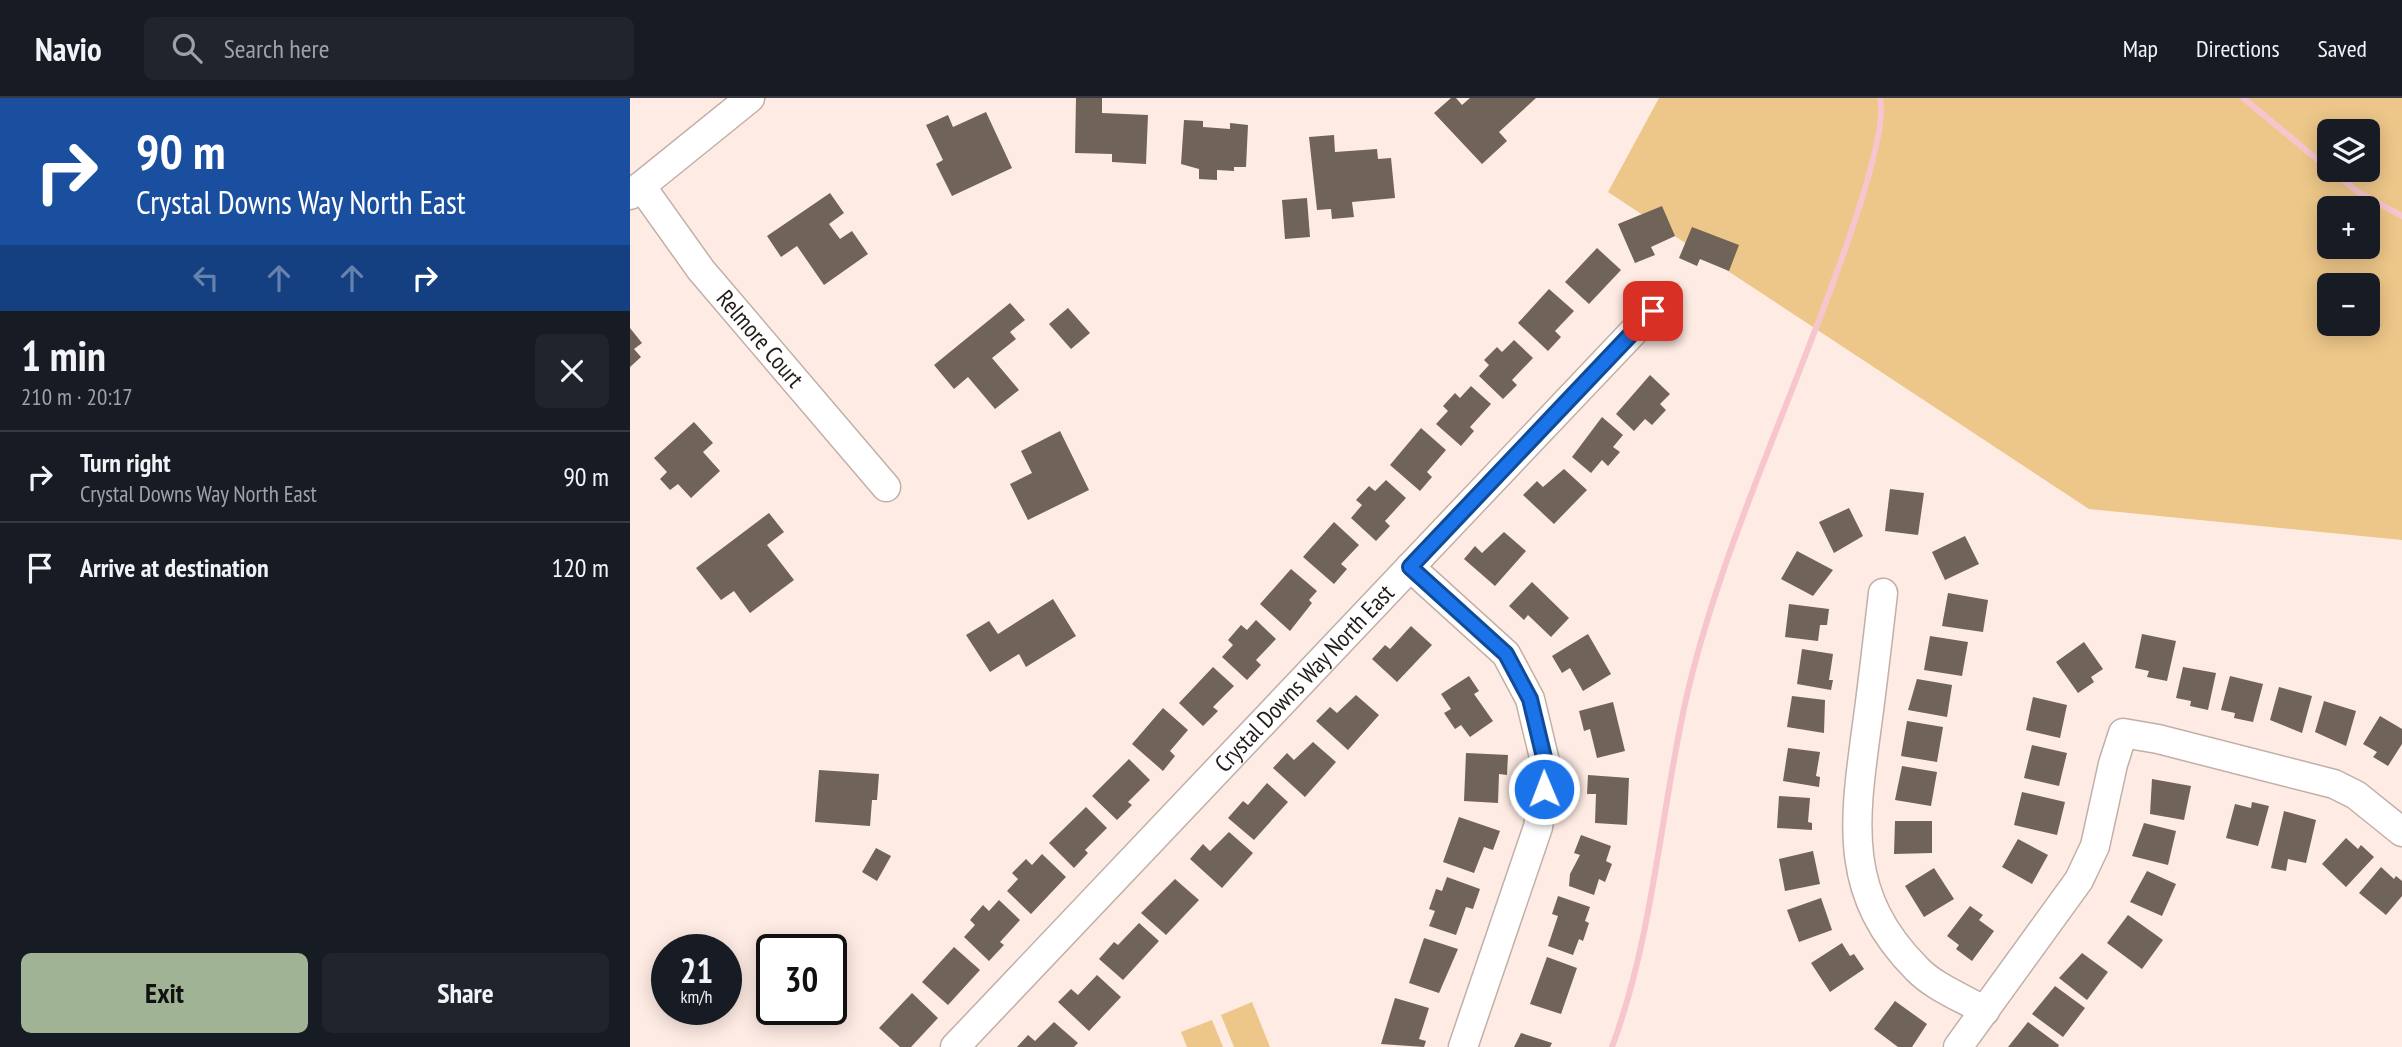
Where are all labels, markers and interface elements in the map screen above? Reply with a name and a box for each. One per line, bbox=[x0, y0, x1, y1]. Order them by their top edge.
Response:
search box bbox=[144, 17, 634, 80]
text: Navio bbox=[35, 27, 102, 70]
icon: search bbox=[168, 29, 206, 67]
text: Search here bbox=[224, 32, 329, 65]
text: Map bbox=[2123, 33, 2158, 64]
text: Directions bbox=[2196, 33, 2280, 64]
text: Saved bbox=[2318, 33, 2367, 64]
text: 90 m bbox=[136, 119, 225, 183]
map controls bbox=[2317, 119, 2380, 336]
button: layers bbox=[2317, 119, 2380, 182]
icon: right bbox=[21, 126, 112, 217]
text: Crystal Downs Way North East bbox=[136, 181, 466, 223]
button: + bbox=[2317, 196, 2380, 259]
icon: left bbox=[187, 259, 225, 297]
icon: ahead bbox=[260, 259, 298, 297]
icon: ahead bbox=[333, 259, 371, 297]
icon: right bbox=[406, 259, 444, 297]
button: − bbox=[2317, 273, 2380, 336]
pin bbox=[1623, 281, 1683, 341]
street label: Relmore Court bbox=[710, 284, 811, 394]
icon: arrive bbox=[1634, 292, 1672, 330]
text: 1 min bbox=[21, 328, 106, 383]
button: close bbox=[535, 334, 609, 408]
text: 210 m · 20:17 bbox=[21, 382, 133, 411]
text: Turn right bbox=[80, 446, 171, 479]
icon: right bbox=[21, 458, 59, 496]
text: 90 m bbox=[563, 460, 609, 493]
text: Crystal Downs Way North East bbox=[80, 479, 317, 508]
icon: arrive bbox=[21, 549, 59, 587]
text: Arrive at destination bbox=[80, 551, 269, 584]
text: 120 m bbox=[551, 551, 609, 584]
street label: Crystal Downs Way North East bbox=[1208, 577, 1401, 778]
position arrow bbox=[1507, 752, 1581, 826]
speed limit sign: 30 bbox=[756, 934, 847, 1025]
text: 21 bbox=[680, 947, 713, 993]
button: Exit bbox=[21, 953, 308, 1033]
button: Share bbox=[322, 953, 609, 1033]
text: km/h bbox=[681, 985, 712, 1008]

